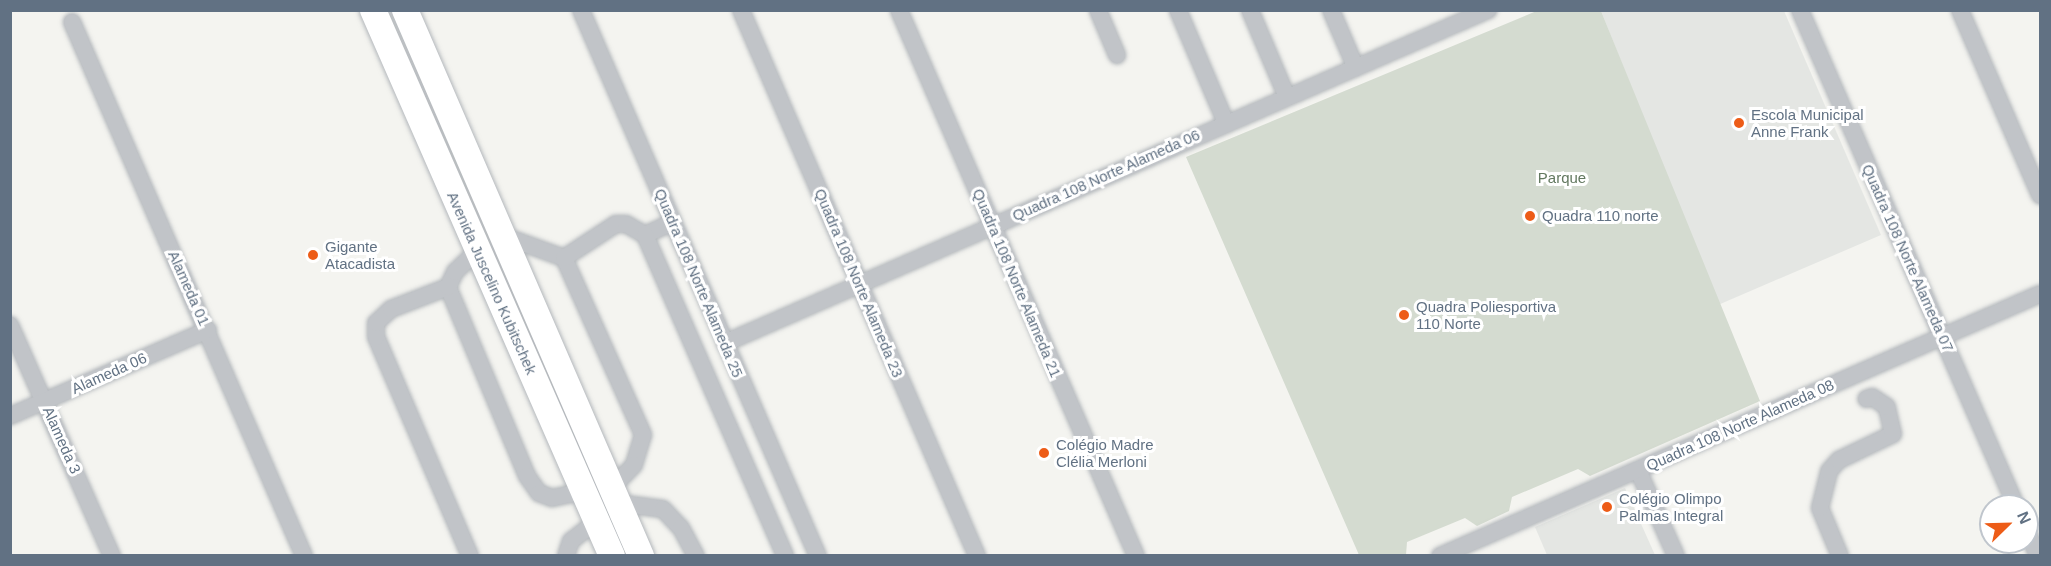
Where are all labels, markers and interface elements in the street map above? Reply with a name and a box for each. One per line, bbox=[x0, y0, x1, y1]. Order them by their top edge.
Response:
place label: Escola Municipal Anne Frank bbox=[1751, 105, 1864, 140]
marker: Escola Municipal Anne Frank bbox=[1732, 116, 1746, 130]
street label: Quadra 108 Norte Alameda 06 bbox=[1009, 125, 1203, 225]
street label: Quadra 108 Norte Alameda 07 bbox=[1858, 161, 1958, 355]
park label: Parque bbox=[1538, 169, 1586, 187]
street label: Quadra 108 Norte Alameda 25 bbox=[651, 185, 747, 381]
street label: Quadra 108 Norte Alameda 23 bbox=[811, 185, 907, 381]
street label: Quadra 108 Norte Alameda 21 bbox=[969, 185, 1065, 381]
street label: Avenida Juscelino Kubitschek bbox=[443, 189, 541, 377]
place label: Quadra 110 norte bbox=[1542, 207, 1658, 225]
marker: Quadra 110 norte bbox=[1523, 209, 1537, 223]
place label: Gigante Atacadista bbox=[325, 237, 395, 272]
street label: Alameda 01 bbox=[164, 248, 214, 328]
marker: Gigante Atacadista bbox=[306, 248, 320, 262]
place label: Quadra Poliesportiva 110 Norte bbox=[1416, 297, 1556, 332]
marker: Quadra Poliesportiva 110 Norte bbox=[1397, 308, 1411, 322]
street label: Alameda 06 bbox=[69, 348, 149, 398]
street label: Quadra 108 Norte Alameda 08 bbox=[1643, 375, 1837, 475]
street label: Alameda 3 bbox=[39, 404, 85, 476]
place label: Colégio Madre Clélia Merloni bbox=[1056, 435, 1154, 470]
marker: Colégio Madre Clélia Merloni bbox=[1037, 446, 1051, 460]
place label: Colégio Olimpo Palmas Integral bbox=[1619, 489, 1723, 524]
north arrow bbox=[1979, 494, 2039, 554]
marker: Colégio Olimpo Palmas Integral bbox=[1600, 500, 1614, 514]
text: N bbox=[2014, 509, 2034, 526]

